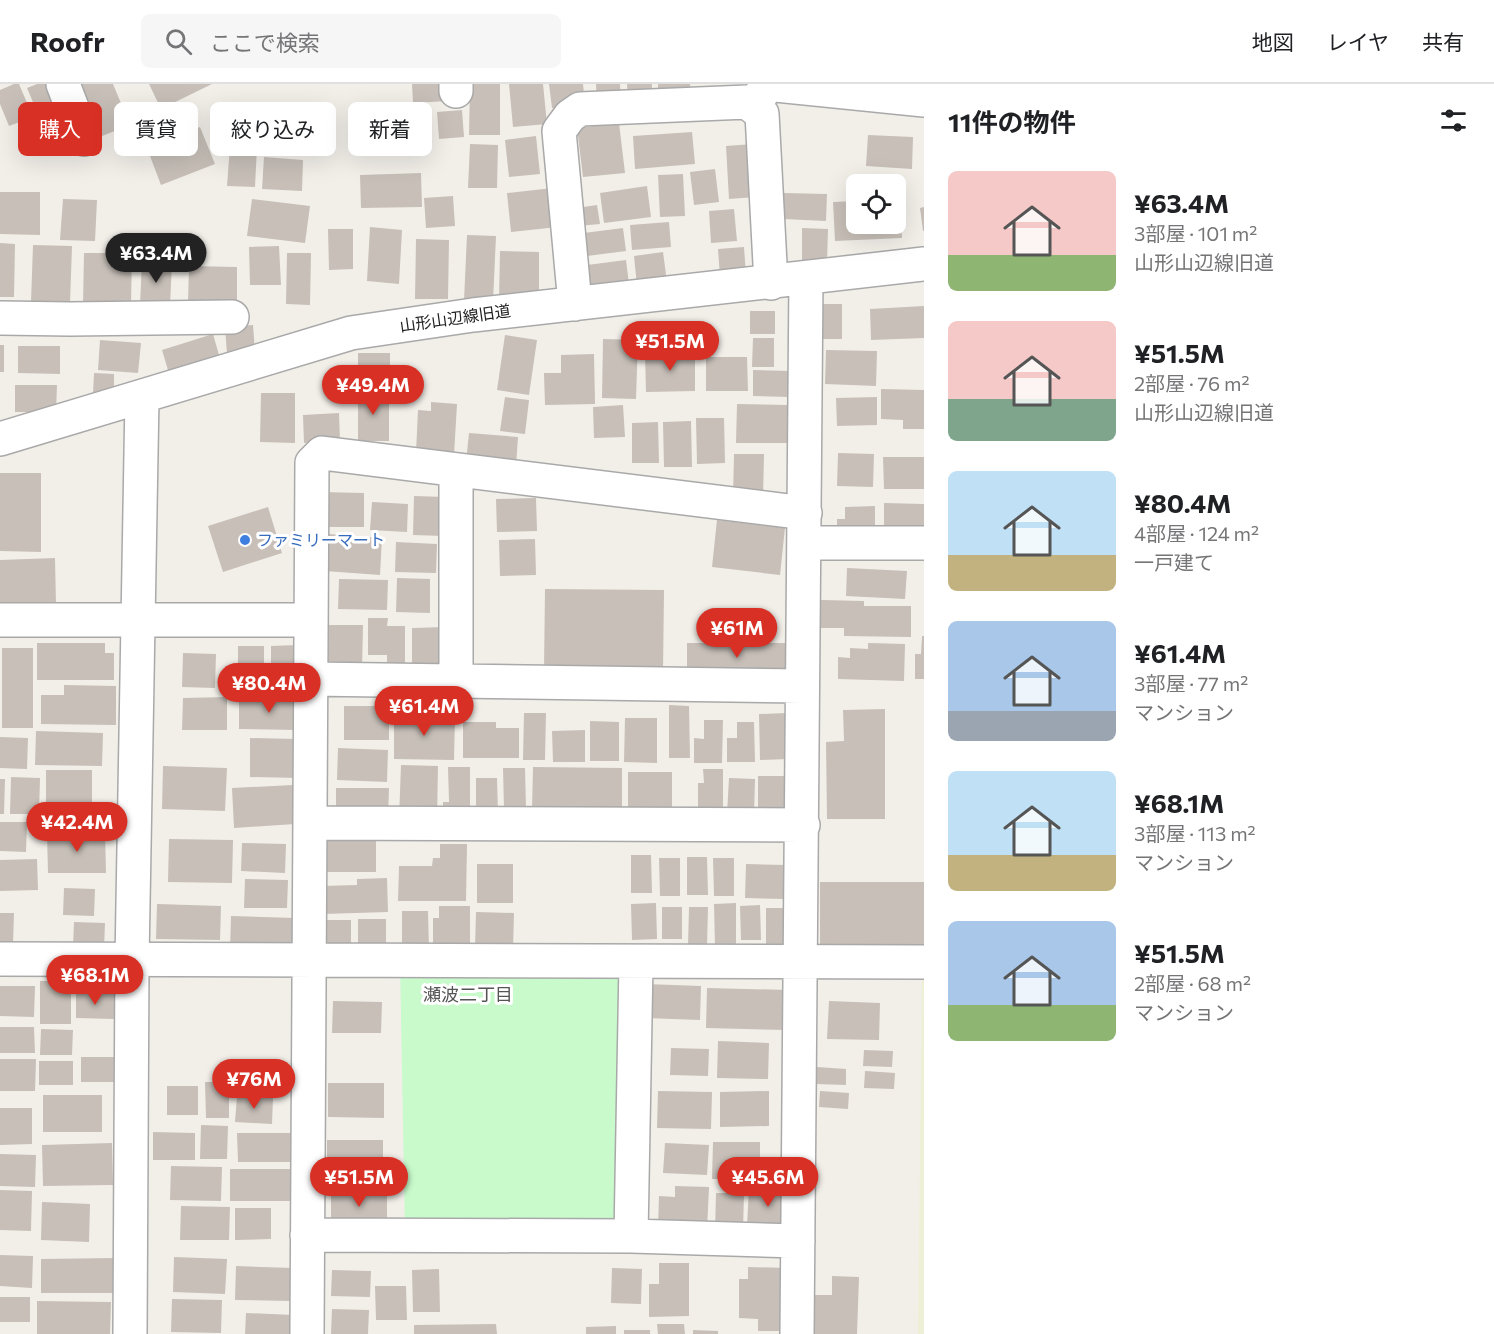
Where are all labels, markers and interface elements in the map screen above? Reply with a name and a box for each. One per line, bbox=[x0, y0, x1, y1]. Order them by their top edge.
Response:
search box bbox=[141, 14, 561, 68]
text: Roofr bbox=[30, 24, 105, 58]
icon: search bbox=[162, 25, 195, 58]
text: ここで検索 bbox=[210, 29, 320, 56]
text: 地図 bbox=[1252, 29, 1294, 54]
text: レイヤ bbox=[1327, 29, 1389, 54]
text: 共有 bbox=[1422, 29, 1464, 54]
chip: 購入 bbox=[18, 102, 102, 156]
chip: 賃貸 bbox=[114, 102, 198, 156]
chip: 絞り込み bbox=[210, 102, 336, 156]
chip: 新着 bbox=[348, 102, 432, 156]
icon: filters bbox=[1437, 104, 1470, 137]
text: 11件の物件 bbox=[948, 106, 1076, 137]
map controls bbox=[846, 174, 906, 234]
button: locate bbox=[846, 174, 906, 234]
text: ¥63.4M bbox=[1134, 187, 1229, 218]
icon: home bbox=[996, 195, 1068, 267]
text: 3部屋 · 101 m² bbox=[1134, 221, 1257, 245]
pin: ¥63.4M bbox=[107, 233, 205, 284]
text: ¥63.4M bbox=[119, 240, 193, 264]
text: 山形山辺線旧道 bbox=[1134, 250, 1274, 274]
street label: 山形山辺線旧道 bbox=[398, 300, 512, 335]
pin: ¥51.5M bbox=[621, 321, 719, 372]
text: ¥51.5M bbox=[635, 328, 705, 352]
text: ¥51.5M bbox=[1134, 337, 1225, 368]
icon: home bbox=[996, 345, 1068, 417]
pin: ¥49.4M bbox=[324, 365, 422, 416]
text: 2部屋 · 76 m² bbox=[1134, 371, 1249, 395]
text: ¥49.4M bbox=[336, 372, 410, 396]
text: 山形山辺線旧道 bbox=[1134, 400, 1274, 424]
text: ¥80.4M bbox=[1134, 487, 1231, 518]
icon: home bbox=[996, 495, 1068, 567]
text: 4部屋 · 124 m² bbox=[1134, 521, 1259, 545]
place label: ファミリーマート bbox=[257, 530, 385, 549]
marker: ファミリーマート bbox=[238, 533, 252, 547]
text: 一戸建て bbox=[1134, 550, 1214, 574]
pin: ¥61M bbox=[701, 608, 773, 659]
text: ¥61M bbox=[710, 615, 764, 639]
text: ¥61.4M bbox=[1134, 637, 1226, 668]
icon: home bbox=[996, 645, 1068, 717]
pin: ¥80.4M bbox=[220, 663, 318, 714]
text: ¥80.4M bbox=[232, 670, 306, 694]
text: 3部屋 · 77 m² bbox=[1134, 671, 1248, 695]
pin: ¥61.4M bbox=[375, 686, 473, 737]
text: ¥61.4M bbox=[389, 693, 459, 717]
text: マンション bbox=[1134, 700, 1234, 724]
text: ¥68.1M bbox=[1134, 787, 1224, 818]
icon: home bbox=[996, 795, 1068, 867]
pin: ¥42.4M bbox=[28, 802, 126, 853]
text: ¥42.4M bbox=[40, 809, 114, 833]
text: 3部屋 · 113 m² bbox=[1134, 821, 1256, 845]
text: マンション bbox=[1134, 850, 1234, 874]
text: ¥51.5M bbox=[1134, 937, 1225, 968]
icon: home bbox=[996, 945, 1068, 1017]
pin: ¥68.1M bbox=[46, 955, 144, 1006]
text: ¥68.1M bbox=[60, 962, 130, 986]
text: 2部屋 · 68 m² bbox=[1134, 971, 1251, 995]
district label: 瀬波二丁目 bbox=[423, 983, 513, 1005]
text: マンション bbox=[1134, 1000, 1234, 1024]
pin: ¥76M bbox=[218, 1059, 290, 1110]
text: ¥76M bbox=[226, 1066, 282, 1090]
pin: ¥51.5M bbox=[310, 1157, 408, 1208]
pin: ¥45.6M bbox=[719, 1157, 817, 1208]
text: ¥51.5M bbox=[324, 1164, 394, 1188]
text: ¥45.6M bbox=[731, 1164, 805, 1188]

